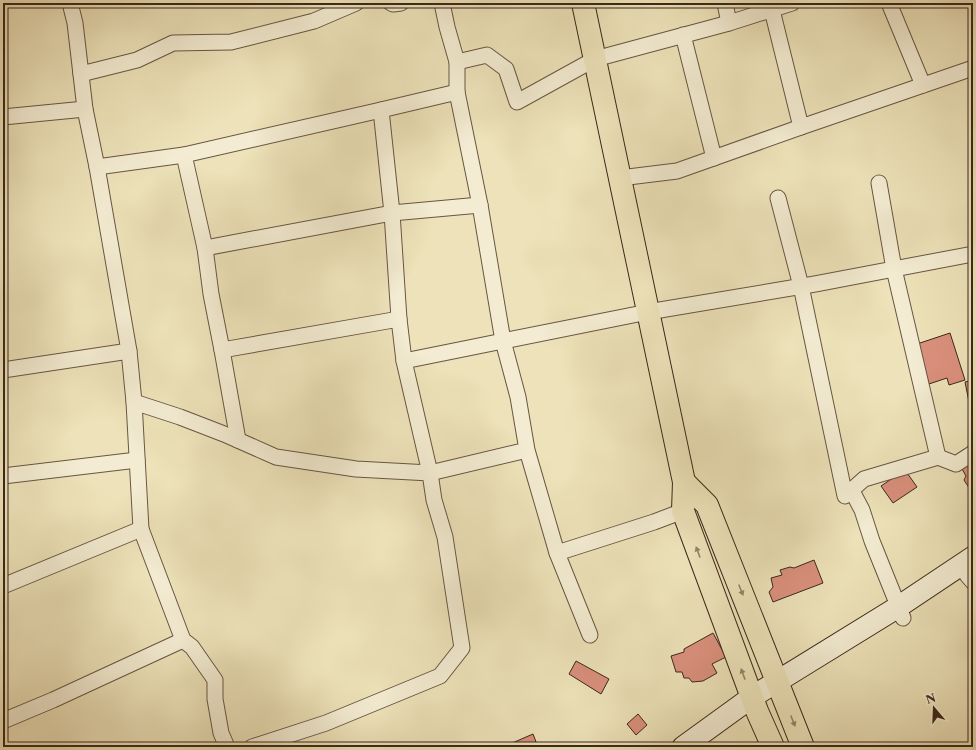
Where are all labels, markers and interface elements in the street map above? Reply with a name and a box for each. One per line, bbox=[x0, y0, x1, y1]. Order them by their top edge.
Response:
one-way arrow bbox=[695, 546, 701, 558]
one-way arrow bbox=[738, 584, 744, 596]
one-way arrow bbox=[740, 668, 746, 680]
north arrow bbox=[914, 688, 954, 728]
text: N bbox=[924, 690, 938, 707]
one-way arrow bbox=[790, 715, 796, 726]

